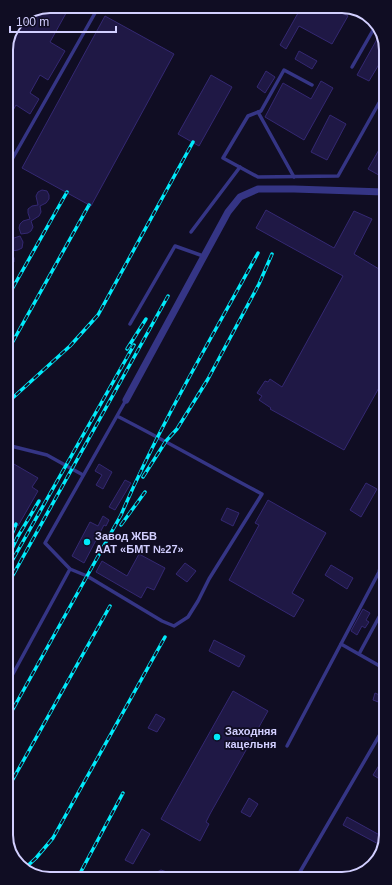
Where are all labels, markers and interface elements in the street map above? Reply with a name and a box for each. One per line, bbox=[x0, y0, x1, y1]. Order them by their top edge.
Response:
scale bar bbox=[10, 8, 116, 34]
text: 100 m bbox=[16, 15, 49, 29]
place label: Завод ЖБВ ААТ «БМТ №27» bbox=[95, 530, 184, 555]
marker: Завод ЖБВ ААТ «БМТ №27» bbox=[82, 537, 92, 547]
place label: Заходняя кацельня bbox=[225, 725, 277, 750]
marker: Заходняя кацельня bbox=[212, 732, 222, 742]

